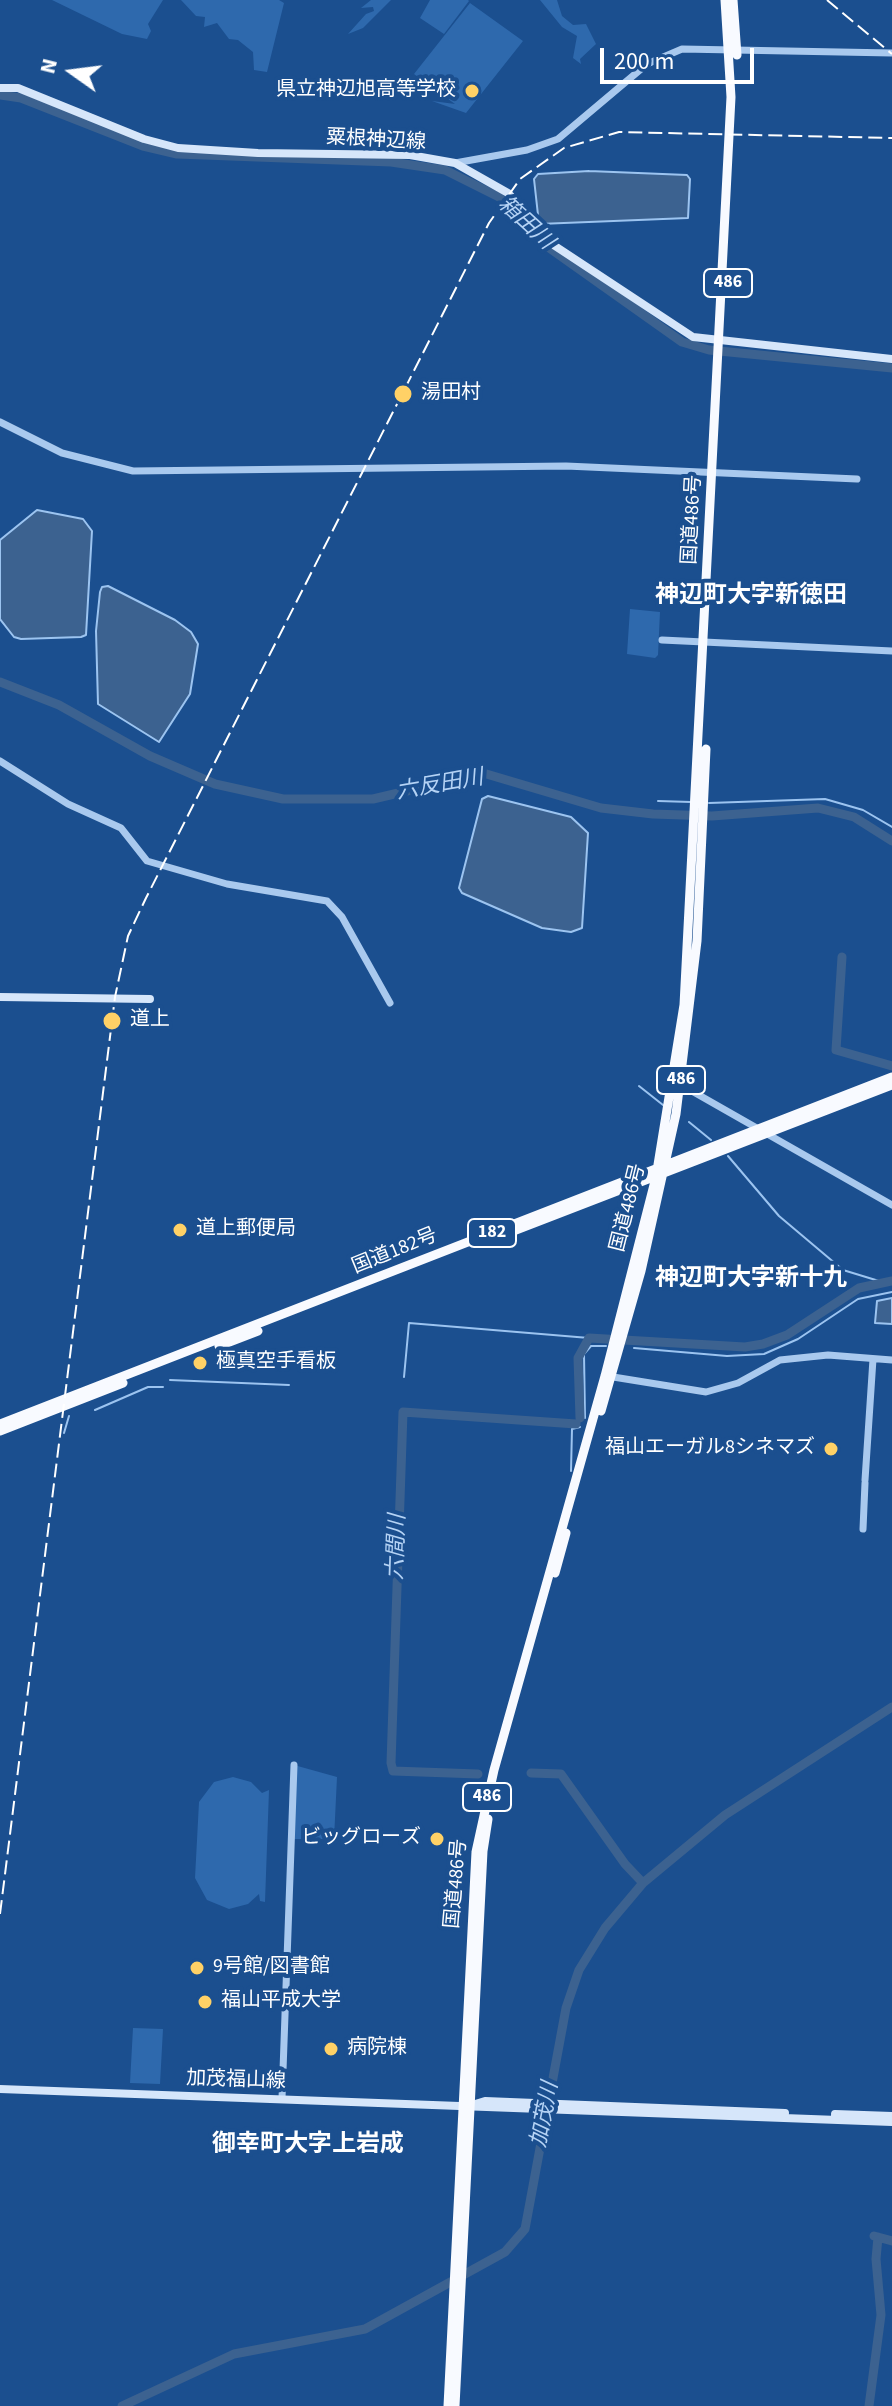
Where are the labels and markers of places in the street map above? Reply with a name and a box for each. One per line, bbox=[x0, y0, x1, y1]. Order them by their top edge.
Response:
place label: 県立神辺旭高等学校 bbox=[276, 79, 456, 103]
marker: 県立神辺旭高等学校 bbox=[463, 82, 481, 100]
place label: 湯田村 bbox=[421, 382, 481, 406]
marker: 湯田村 bbox=[392, 383, 414, 405]
place label: 道上 bbox=[130, 1009, 170, 1033]
marker: 道上 bbox=[101, 1010, 123, 1032]
place label: 道上郵便局 bbox=[196, 1218, 296, 1242]
marker: 道上郵便局 bbox=[171, 1221, 189, 1239]
place label: 極真空手看板 bbox=[216, 1351, 336, 1375]
marker: 極真空手看板 bbox=[191, 1354, 209, 1372]
place label: 福山エーガル8シネマズ bbox=[605, 1437, 815, 1461]
marker: 福山エーガル8シネマズ bbox=[822, 1440, 840, 1458]
place label: ビッグローズ bbox=[301, 1827, 421, 1851]
marker: ビッグローズ bbox=[428, 1830, 446, 1848]
place label: 9号館/図書館 bbox=[213, 1956, 330, 1980]
marker: 9号館/図書館 bbox=[188, 1959, 206, 1977]
place label: 福山平成大学 bbox=[221, 1990, 341, 2014]
marker: 福山平成大学 bbox=[196, 1993, 214, 2011]
place label: 病院棟 bbox=[347, 2037, 407, 2061]
marker: 病院棟 bbox=[322, 2040, 340, 2058]

